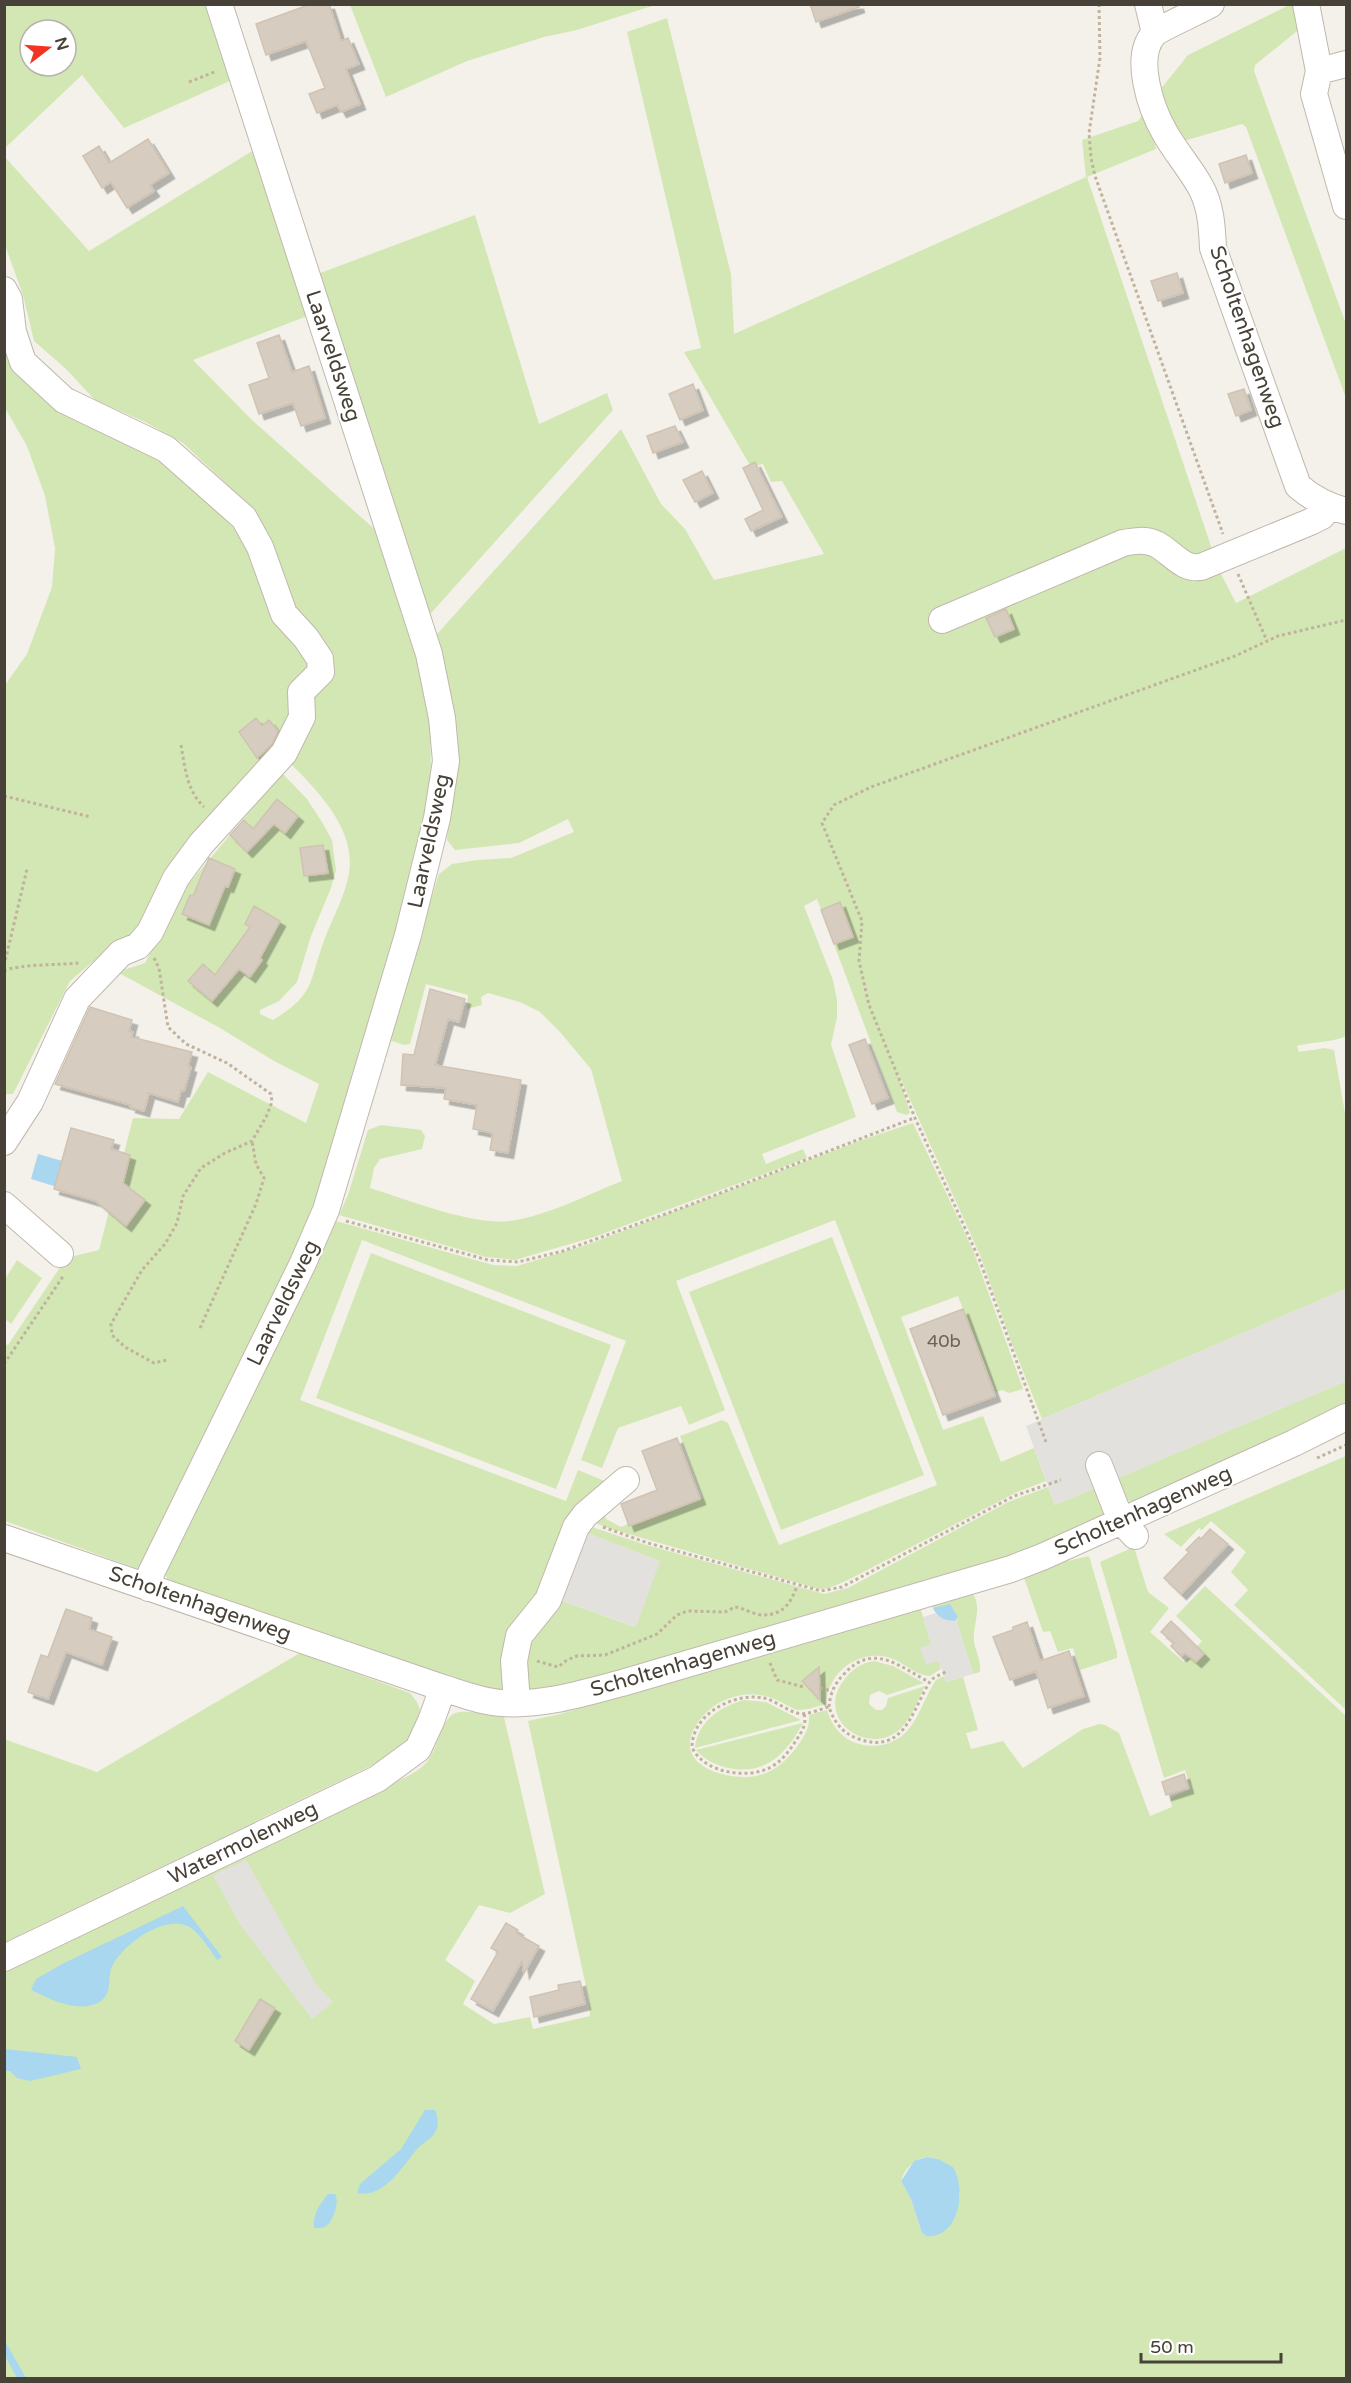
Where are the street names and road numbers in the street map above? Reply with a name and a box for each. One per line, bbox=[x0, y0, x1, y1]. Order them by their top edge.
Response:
street label: Scholtenhagenweg bbox=[1204, 242, 1290, 432]
street label: Laarveldsweg bbox=[300, 287, 366, 425]
street label: Laarveldsweg bbox=[403, 772, 455, 910]
street label: Laarveldsweg bbox=[242, 1236, 324, 1370]
street label: Scholtenhagenweg bbox=[1050, 1461, 1236, 1561]
street label: Scholtenhagenweg bbox=[105, 1561, 295, 1647]
street label: Scholtenhagenweg bbox=[588, 1626, 778, 1702]
street label: Watermolenweg bbox=[164, 1796, 322, 1890]

